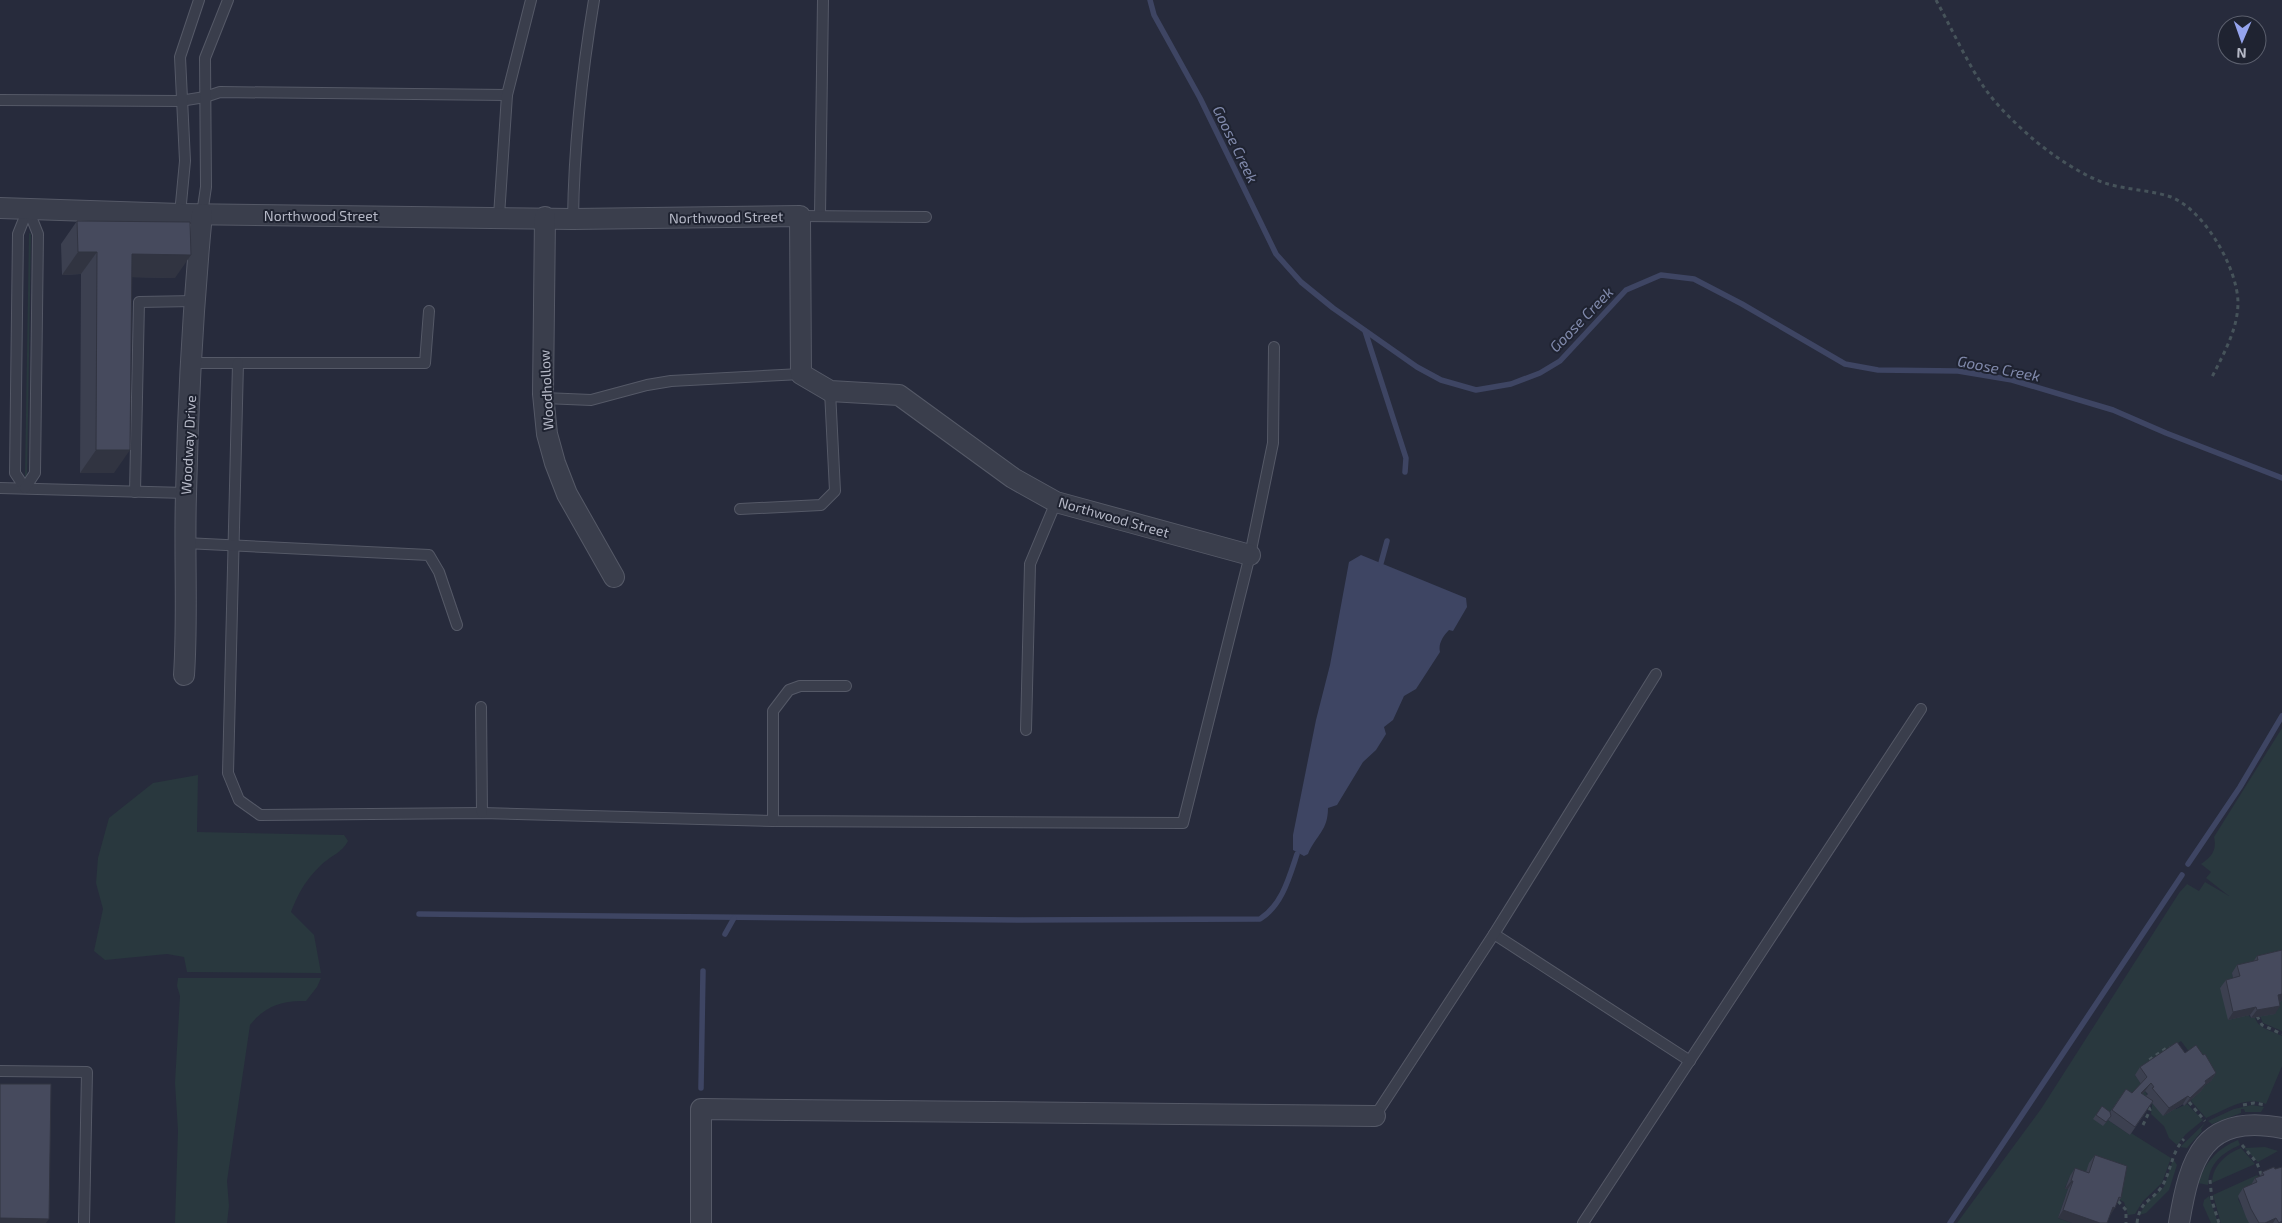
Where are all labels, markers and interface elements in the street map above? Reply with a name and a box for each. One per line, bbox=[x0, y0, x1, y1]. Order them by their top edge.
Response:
north arrow bbox=[2217, 15, 2267, 65]
text: N bbox=[2236, 45, 2247, 62]
water label: Goose Creek bbox=[1210, 103, 1262, 186]
street label: Northwood Street bbox=[264, 207, 378, 224]
street label: Northwood Street bbox=[669, 208, 783, 226]
water label: Goose Creek bbox=[1546, 283, 1617, 355]
street label: Woodhollow bbox=[535, 349, 557, 431]
water label: Goose Creek bbox=[1956, 351, 2042, 385]
street label: Woodway Drive bbox=[177, 395, 199, 495]
street label: Northwood Street bbox=[1057, 493, 1171, 541]

